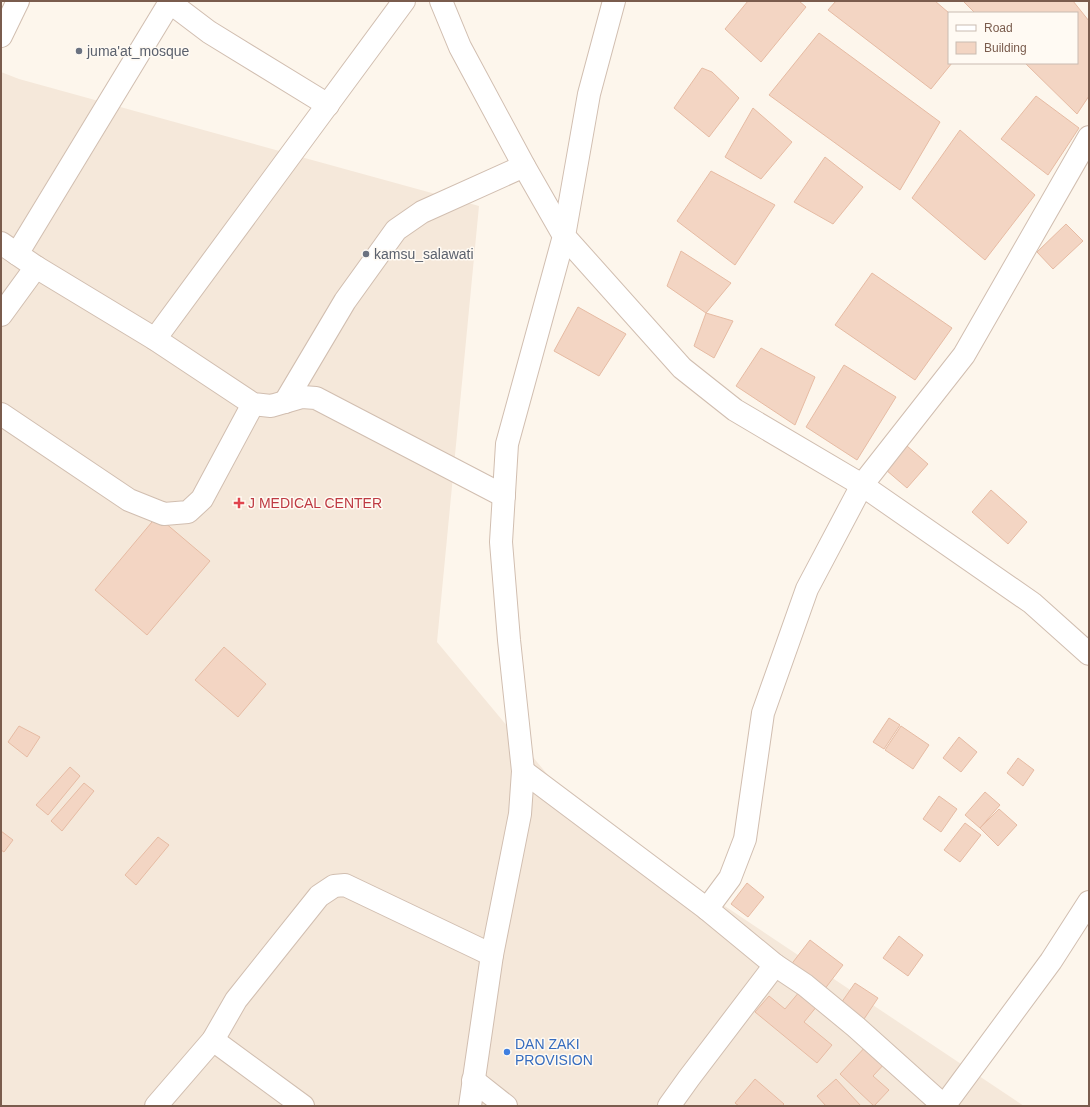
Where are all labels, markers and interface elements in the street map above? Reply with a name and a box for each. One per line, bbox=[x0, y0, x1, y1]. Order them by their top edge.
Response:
legend bbox=[948, 12, 1078, 64]
text: Road bbox=[984, 21, 1013, 35]
text: Building bbox=[984, 41, 1027, 55]
place label: juma'at_mosque bbox=[86, 43, 190, 59]
marker: juma'at_mosque bbox=[74, 46, 84, 56]
place label: kamsu_salawati bbox=[374, 246, 474, 262]
marker: kamsu_salawati bbox=[361, 249, 371, 259]
place label: J MEDICAL CENTER bbox=[248, 495, 382, 511]
marker: J MEDICAL CENTER bbox=[233, 497, 245, 509]
place label: DAN ZAKI PROVISION bbox=[515, 1036, 593, 1068]
marker: DAN ZAKI PROVISION bbox=[502, 1047, 512, 1057]

